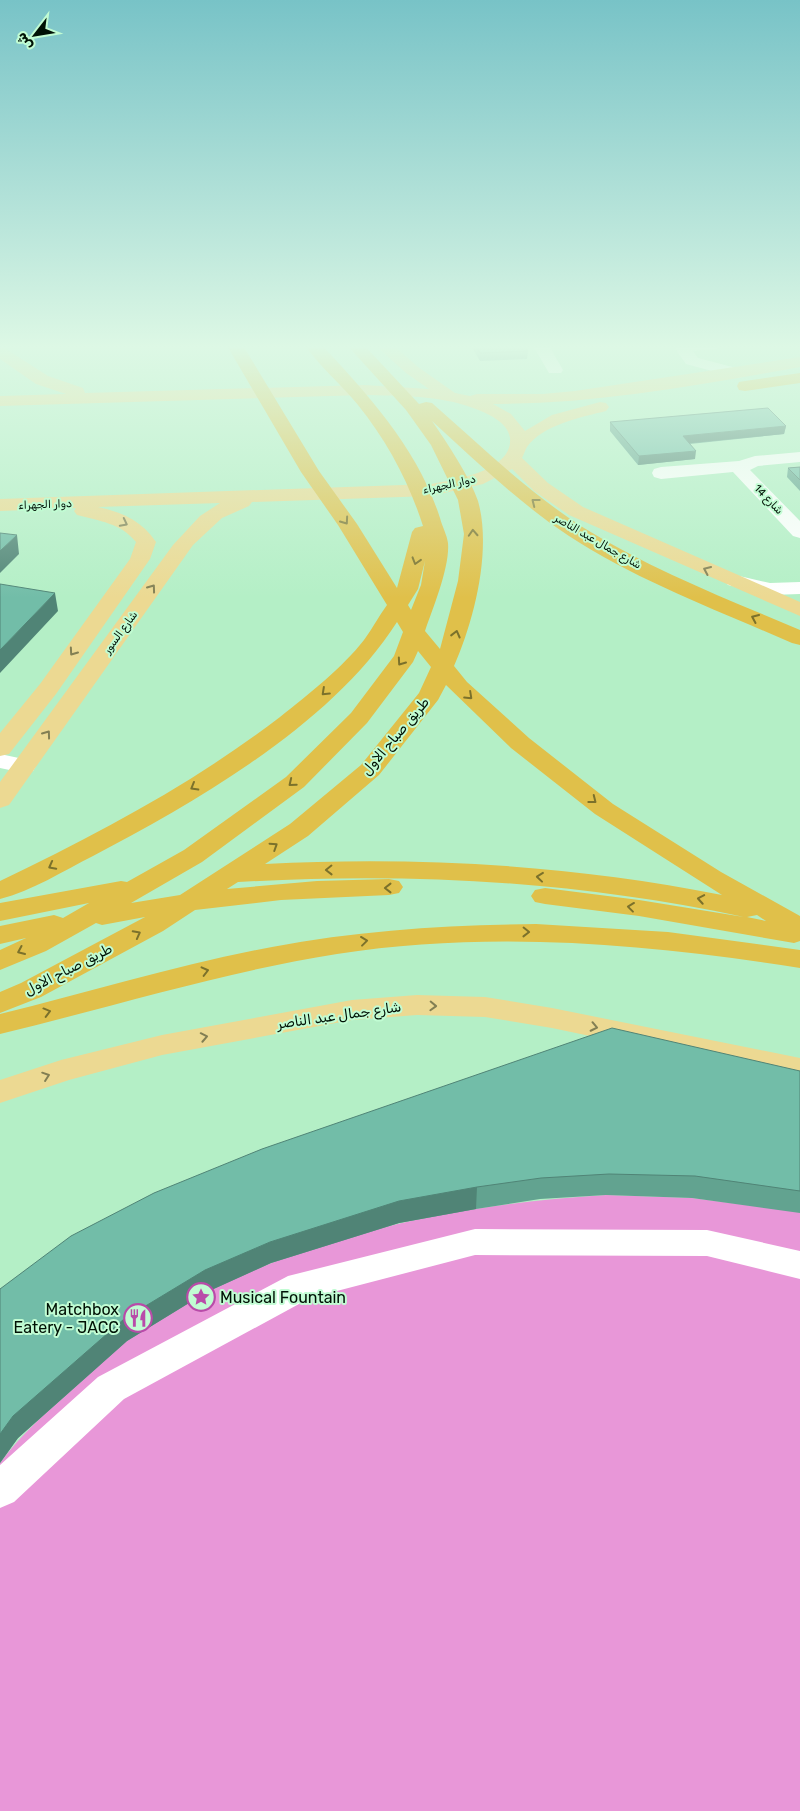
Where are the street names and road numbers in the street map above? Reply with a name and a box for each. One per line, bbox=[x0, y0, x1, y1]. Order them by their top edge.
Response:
street label: دوار الجهراء bbox=[421, 473, 477, 497]
street label: شارع 14 bbox=[750, 482, 786, 518]
street label: دوار الجهراء bbox=[18, 497, 72, 513]
street label: شارع جمال عبد الناصر bbox=[550, 511, 644, 573]
street label: شارع السور bbox=[100, 608, 142, 658]
street label: طريق صباح الاول bbox=[358, 694, 435, 780]
street label: طريق صباح الاول bbox=[21, 940, 116, 1001]
street label: شارع جمال عبد الناصر bbox=[275, 998, 402, 1035]

